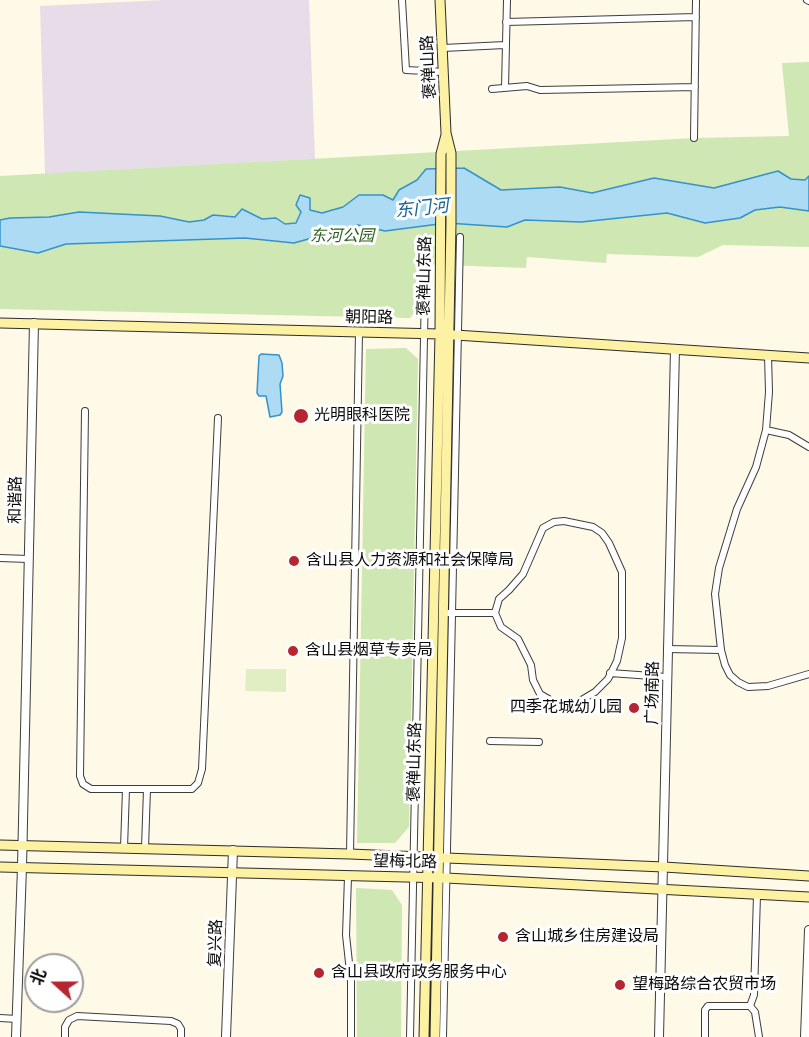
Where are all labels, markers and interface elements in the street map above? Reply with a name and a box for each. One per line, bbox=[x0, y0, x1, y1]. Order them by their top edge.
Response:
street label: 褒禅山路 bbox=[418, 35, 440, 99]
water label: 东门河 bbox=[394, 195, 450, 223]
park label: 东河公园 bbox=[310, 227, 374, 247]
street label: 褒禅山东路 bbox=[415, 236, 435, 316]
street label: 朝阳路 bbox=[345, 308, 393, 328]
place label: 光明眼科医院 bbox=[314, 406, 410, 426]
marker: 光明眼科医院 bbox=[292, 407, 310, 425]
street label: 和谐路 bbox=[6, 476, 26, 524]
place label: 含山县人力资源和社会保障局 bbox=[306, 551, 514, 571]
marker: 含山县人力资源和社会保障局 bbox=[287, 554, 301, 568]
place label: 含山县烟草专卖局 bbox=[305, 641, 433, 661]
marker: 含山县烟草专卖局 bbox=[286, 644, 300, 658]
street label: 广场南路 bbox=[643, 661, 663, 725]
place label: 四季花城幼儿园 bbox=[510, 698, 622, 718]
marker: 四季花城幼儿园 bbox=[627, 701, 641, 715]
street label: 褒禅山东路 bbox=[405, 722, 425, 802]
street label: 望梅北路 bbox=[373, 852, 437, 872]
street label: 复兴路 bbox=[206, 919, 226, 967]
place label: 含山城乡住房建设局 bbox=[515, 927, 659, 947]
marker: 含山城乡住房建设局 bbox=[496, 930, 510, 944]
north arrow bbox=[24, 953, 84, 1013]
place label: 含山县政府政务服务中心 bbox=[331, 963, 507, 983]
text: 北 bbox=[27, 966, 50, 988]
marker: 含山县政府政务服务中心 bbox=[312, 966, 326, 980]
place label: 望梅路综合农贸市场 bbox=[632, 975, 776, 995]
marker: 望梅路综合农贸市场 bbox=[613, 978, 627, 992]

